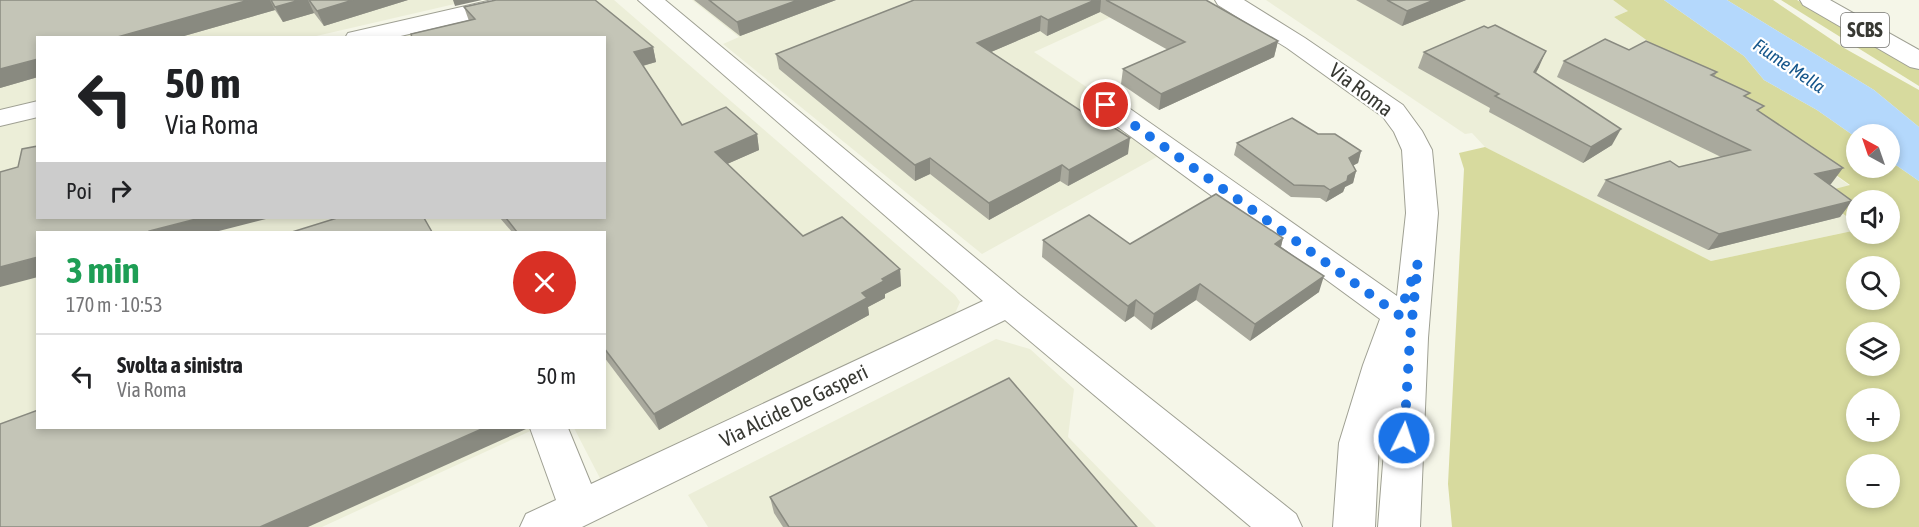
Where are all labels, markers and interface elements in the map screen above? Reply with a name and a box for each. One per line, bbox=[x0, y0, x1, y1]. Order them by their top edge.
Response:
road number: SCBS bbox=[1841, 13, 1889, 47]
water label: Fiume Mella bbox=[1750, 34, 1829, 97]
street label: Via Roma bbox=[1325, 58, 1398, 121]
text: 50 m bbox=[165, 59, 240, 107]
icon: left bbox=[66, 60, 144, 138]
pin bbox=[1080, 79, 1131, 130]
icon: arrive bbox=[1089, 88, 1122, 121]
text: Via Roma bbox=[165, 109, 259, 140]
north arrow bbox=[1846, 124, 1900, 178]
map controls bbox=[1846, 124, 1900, 508]
icon: right bbox=[104, 174, 137, 207]
text: Poi bbox=[66, 178, 92, 204]
button: sound bbox=[1846, 190, 1900, 244]
text: 3 min bbox=[66, 249, 140, 291]
button: close bbox=[513, 251, 576, 314]
button: search bbox=[1846, 256, 1900, 310]
text: 170 m · 10:53 bbox=[66, 293, 163, 316]
button: layers bbox=[1846, 322, 1900, 376]
text: Svolta a sinistra bbox=[117, 352, 243, 378]
street label: Via Alcide De Gasperi bbox=[716, 359, 871, 451]
icon: left bbox=[66, 360, 99, 393]
text: 50 m bbox=[536, 363, 576, 389]
text: Via Roma bbox=[117, 378, 187, 401]
button: + bbox=[1846, 388, 1900, 442]
position arrow bbox=[1372, 406, 1436, 470]
button: − bbox=[1846, 454, 1900, 508]

